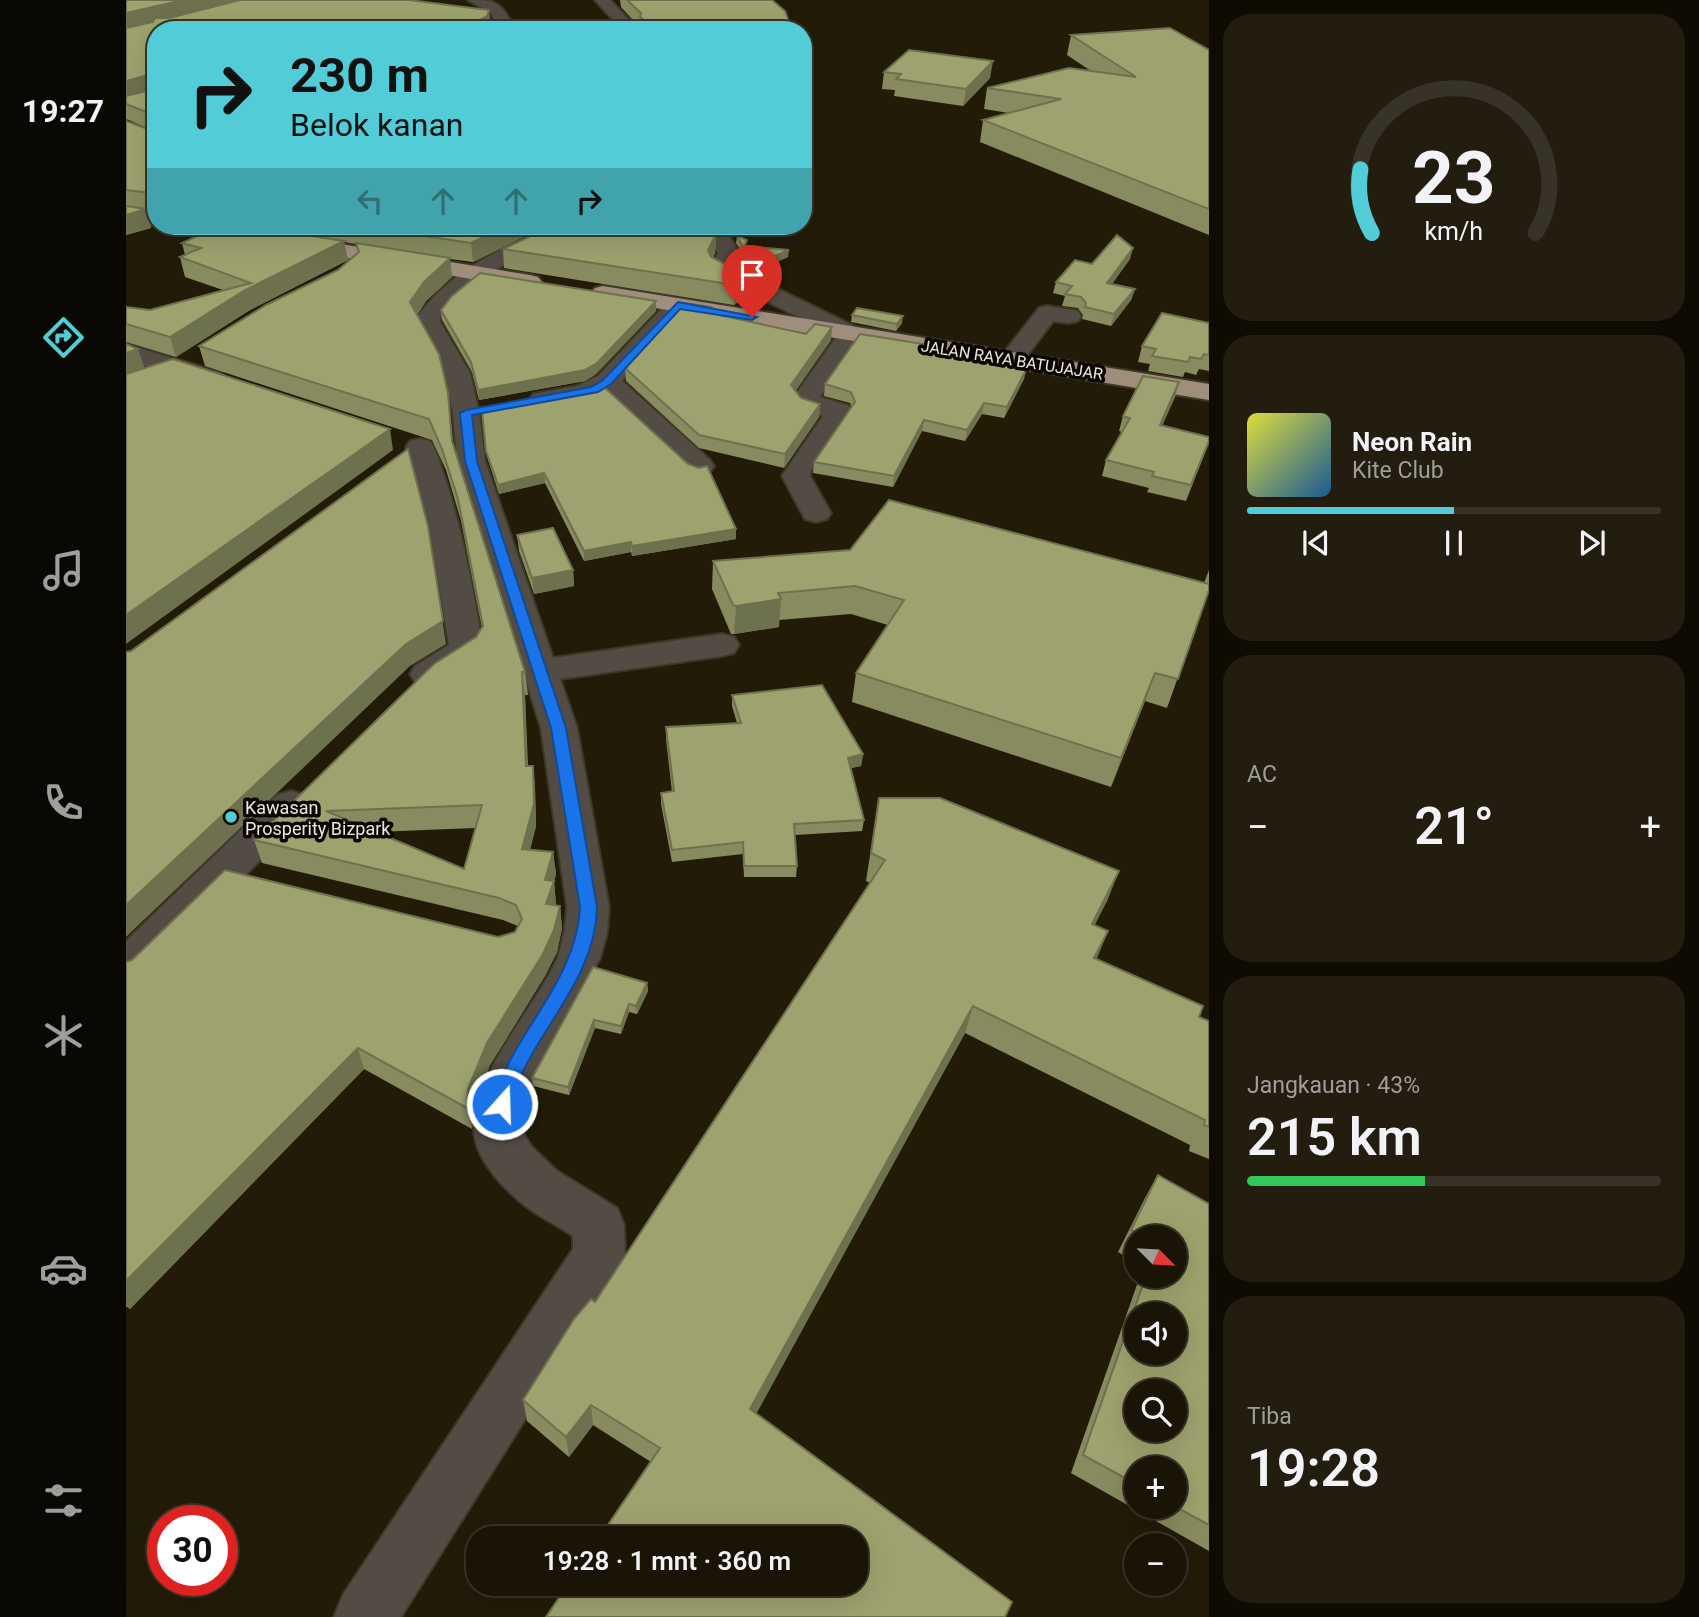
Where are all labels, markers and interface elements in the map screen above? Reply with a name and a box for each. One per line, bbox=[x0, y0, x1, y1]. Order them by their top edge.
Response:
text: 230 m bbox=[290, 47, 429, 104]
icon: right bbox=[175, 49, 266, 140]
text: 19:27 bbox=[22, 92, 104, 130]
text: Belok kanan bbox=[290, 106, 463, 144]
text: 23 bbox=[1412, 136, 1496, 222]
icon: left bbox=[351, 182, 389, 220]
icon: ahead bbox=[424, 182, 462, 220]
icon: ahead bbox=[497, 182, 535, 220]
icon: right bbox=[570, 182, 608, 220]
text: km/h bbox=[1425, 217, 1483, 246]
pin bbox=[722, 245, 782, 317]
icon: arrive bbox=[733, 256, 771, 294]
icon: directions bbox=[39, 313, 88, 362]
street label: JALAN RAYA BATUJAJAR bbox=[920, 336, 1104, 384]
text: Neon Rain bbox=[1352, 427, 1472, 457]
text: Kite Club bbox=[1352, 457, 1444, 484]
icon: previous bbox=[1297, 524, 1335, 562]
icon: pause bbox=[1435, 524, 1473, 562]
icon: next bbox=[1573, 524, 1611, 562]
icon: music bbox=[39, 546, 88, 595]
text: AC bbox=[1247, 761, 1277, 788]
icon: phone bbox=[39, 778, 88, 827]
text: 21° bbox=[1414, 796, 1494, 857]
place label: Kawasan Prosperity Bizpark bbox=[245, 797, 391, 839]
text: − bbox=[1247, 805, 1269, 849]
text: + bbox=[1639, 805, 1661, 849]
marker: Kawasan Prosperity Bizpark bbox=[223, 809, 239, 825]
icon: climate bbox=[39, 1011, 88, 1060]
position arrow bbox=[465, 1067, 539, 1141]
text: Jangkauan · 43% bbox=[1247, 1072, 1420, 1099]
text: 215 km bbox=[1247, 1107, 1422, 1168]
north arrow bbox=[1124, 1225, 1186, 1288]
map controls bbox=[1124, 1225, 1187, 1596]
icon: car bbox=[39, 1244, 88, 1293]
button: sound bbox=[1124, 1302, 1187, 1365]
button: search bbox=[1124, 1379, 1187, 1442]
text: Tiba bbox=[1247, 1403, 1292, 1430]
text: 19:28 bbox=[1247, 1438, 1380, 1499]
button: + bbox=[1124, 1456, 1187, 1519]
icon: filters bbox=[39, 1476, 88, 1525]
speed limit sign: 30 bbox=[147, 1505, 238, 1596]
button: − bbox=[1124, 1533, 1187, 1596]
text: 19:28 · 1 mnt · 360 m bbox=[543, 1546, 791, 1576]

